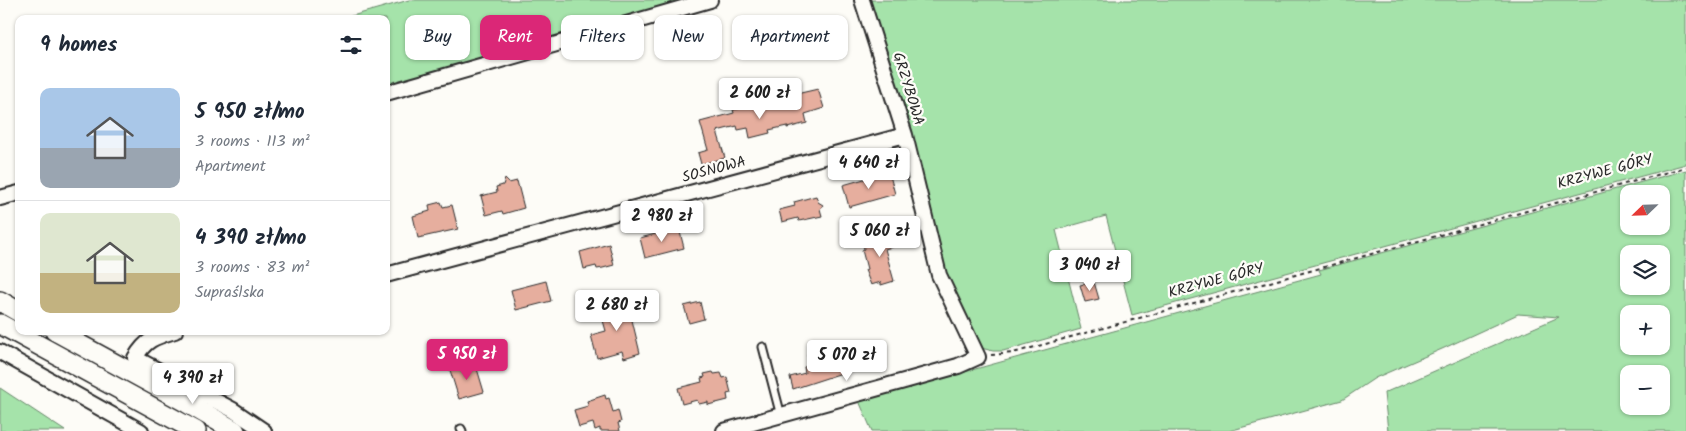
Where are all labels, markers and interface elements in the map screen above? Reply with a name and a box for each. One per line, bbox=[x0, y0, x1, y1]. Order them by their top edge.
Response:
chip: Buy bbox=[405, 15, 470, 60]
chip: Rent bbox=[480, 15, 551, 60]
chip: Filters bbox=[561, 15, 644, 60]
chip: New bbox=[654, 15, 722, 60]
chip: Apartment bbox=[732, 15, 848, 60]
text: 9 homes bbox=[40, 29, 117, 62]
icon: filters bbox=[337, 31, 365, 59]
street label: GRZYBOWA bbox=[885, 49, 931, 129]
pin: 2 600 zł bbox=[708, 78, 812, 120]
text: 2 600 zł bbox=[730, 81, 790, 106]
text: 5 950 zł/mo bbox=[195, 96, 305, 129]
icon: home bbox=[80, 108, 140, 168]
text: 3 rooms · 113 m² bbox=[195, 129, 310, 154]
street label: KRZYWE GÓRY bbox=[1555, 147, 1657, 196]
pin: 4 640 zł bbox=[817, 148, 921, 190]
street label: SOSNOWA bbox=[679, 150, 749, 190]
text: 4 640 zł bbox=[839, 151, 899, 176]
text: Apartment bbox=[195, 154, 266, 179]
north arrow bbox=[1620, 185, 1670, 235]
map controls bbox=[1620, 185, 1670, 415]
pin: 2 980 zł bbox=[610, 200, 714, 243]
text: 2 980 zł bbox=[631, 204, 693, 229]
pin: 5 060 zł bbox=[828, 216, 932, 258]
text: 5 060 zł bbox=[850, 219, 910, 244]
text: 4 390 zł/mo bbox=[195, 222, 306, 255]
icon: home bbox=[80, 233, 140, 293]
button: layers bbox=[1620, 245, 1670, 295]
pin: 3 040 zł bbox=[1038, 250, 1142, 292]
text: 3 040 zł bbox=[1060, 253, 1120, 278]
text: 3 rooms · 83 m² bbox=[195, 255, 309, 280]
street label: KRZYWE GÓRY bbox=[1166, 256, 1268, 305]
text: Supraślska bbox=[195, 280, 264, 305]
pin: 2 680 zł bbox=[565, 290, 669, 332]
text: 2 680 zł bbox=[586, 293, 648, 318]
button: + bbox=[1620, 305, 1670, 355]
pin: 5 950 zł bbox=[415, 338, 519, 381]
pin: 5 070 zł bbox=[795, 340, 899, 382]
text: 5 950 zł bbox=[438, 342, 496, 367]
text: 5 070 zł bbox=[818, 343, 876, 368]
pin: 4 390 zł bbox=[141, 362, 245, 405]
button: − bbox=[1620, 365, 1670, 415]
text: 4 390 zł bbox=[163, 366, 223, 391]

